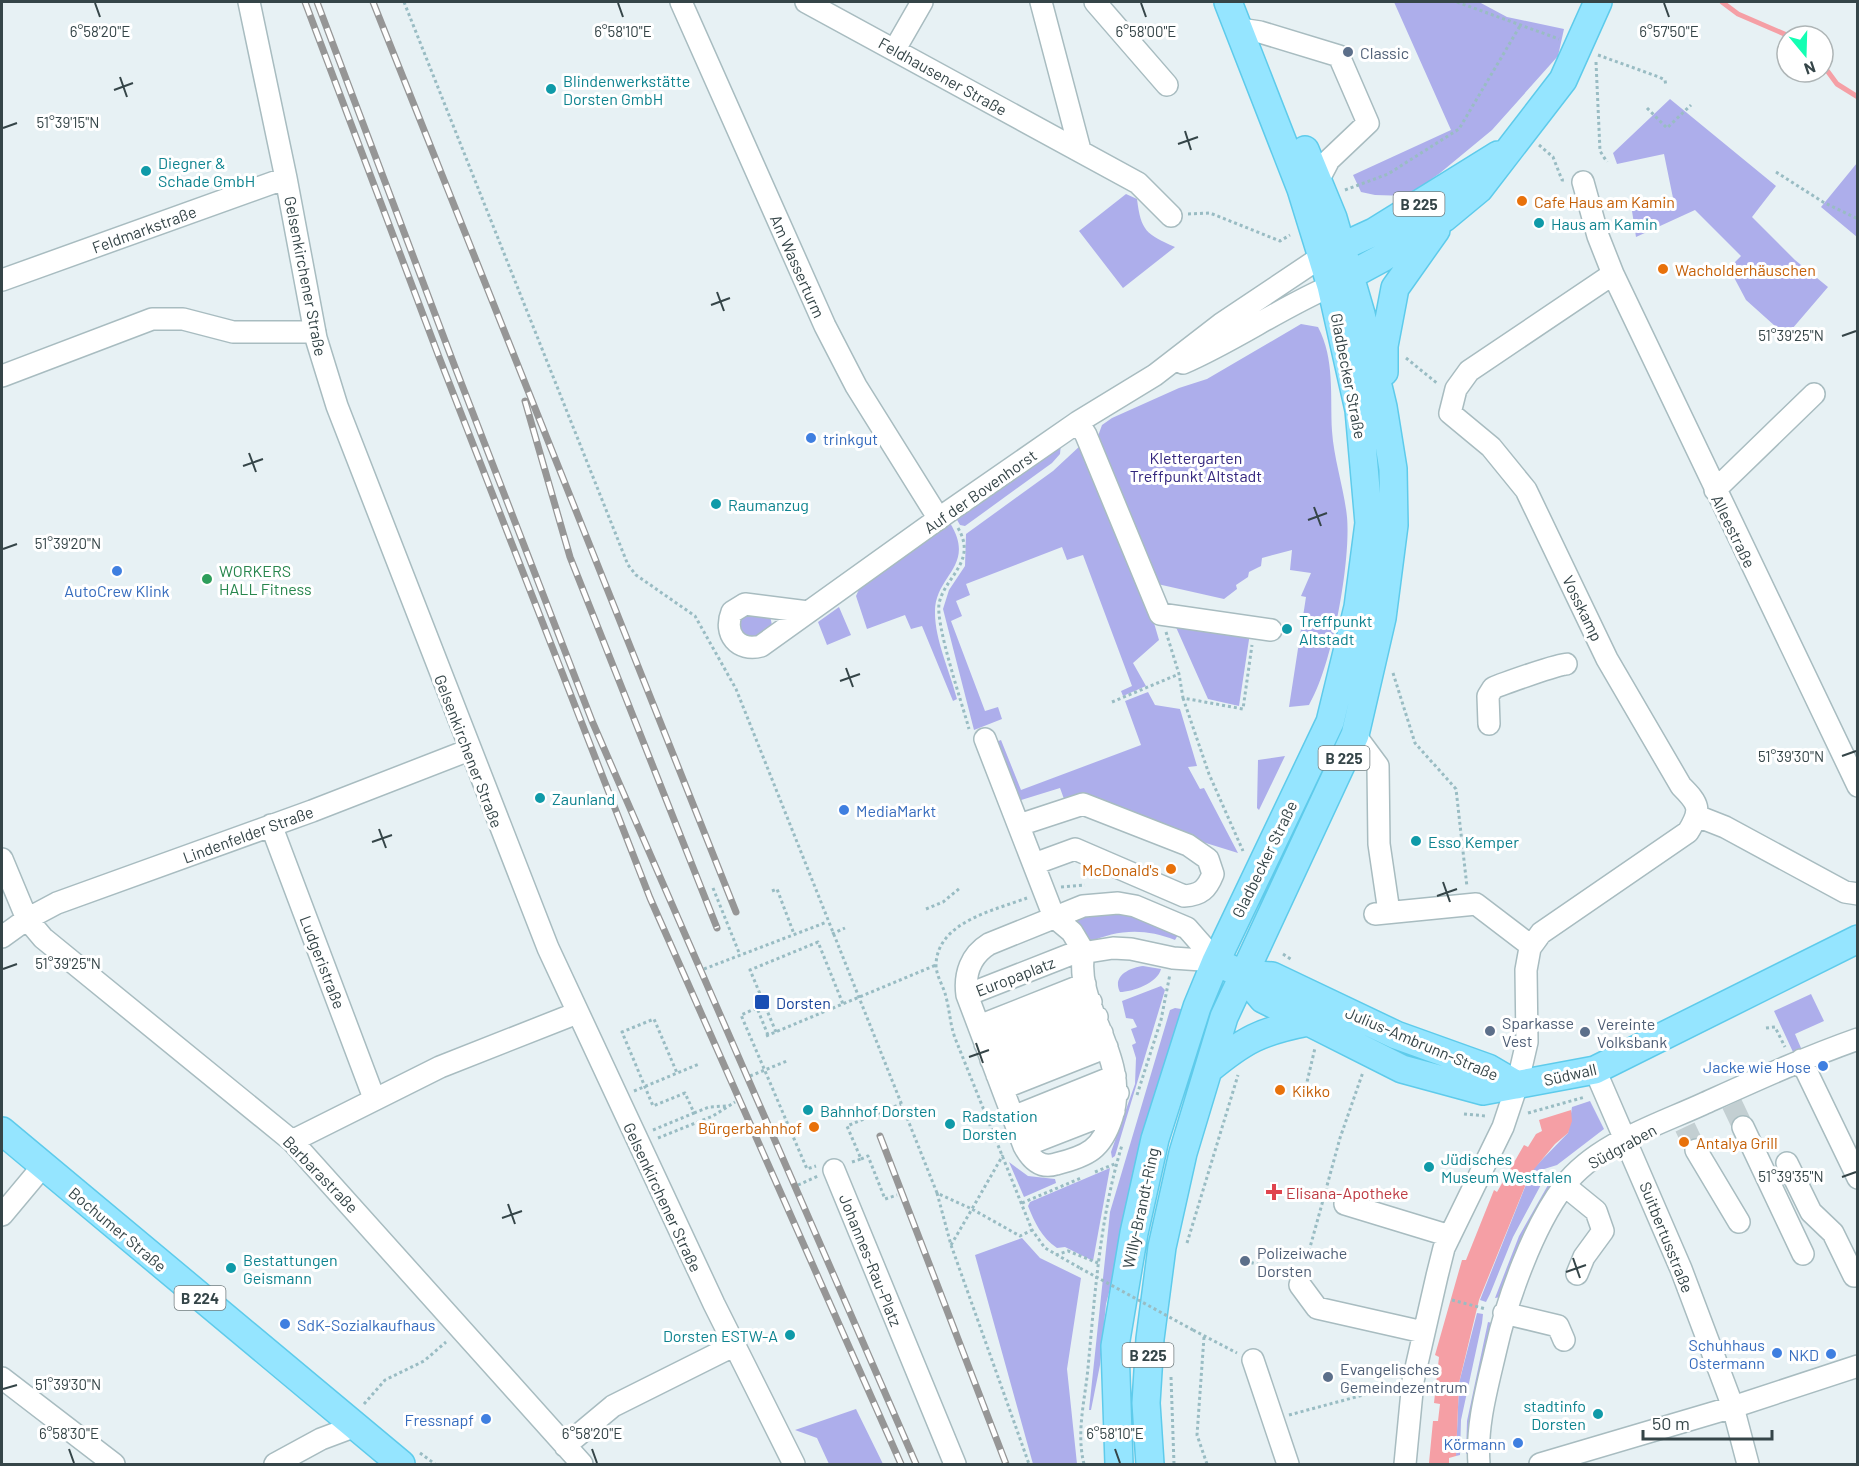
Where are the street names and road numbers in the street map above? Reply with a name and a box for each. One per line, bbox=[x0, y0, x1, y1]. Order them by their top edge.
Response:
street label: Feldhausener Straße bbox=[876, 33, 1010, 119]
road number: B 225 bbox=[1394, 192, 1444, 216]
street label: Gelsenkirchener Straße bbox=[281, 194, 331, 358]
street label: Feldmarkstraße bbox=[89, 201, 199, 257]
street label: Am Wasserturm bbox=[767, 212, 829, 320]
street label: Gladbecker Straße bbox=[1327, 312, 1371, 440]
street label: Auf der Bovenhorst bbox=[920, 445, 1040, 537]
street label: Alleestraße bbox=[1708, 491, 1760, 571]
street label: Vosskamp bbox=[1559, 572, 1607, 644]
street label: Gelsenkirchener Straße bbox=[431, 672, 507, 830]
road number: B 225 bbox=[1318, 746, 1370, 770]
street label: Gladbecker Straße bbox=[1227, 797, 1301, 921]
street label: Lindenfelder Straße bbox=[180, 802, 316, 866]
street label: Ludgeristraße bbox=[297, 913, 349, 1011]
street label: Europaplatz bbox=[973, 952, 1057, 1000]
street label: Julius-Ambrunn-Straße bbox=[1343, 1002, 1501, 1084]
street label: Südwall bbox=[1542, 1059, 1598, 1089]
street label: Gelsenkirchener Straße bbox=[620, 1119, 706, 1275]
street label: Südgraben bbox=[1585, 1120, 1659, 1172]
street label: Barbarastraße bbox=[280, 1132, 362, 1216]
street label: Willy-Brandt-Ring bbox=[1118, 1146, 1162, 1270]
street label: Suitbertusstraße bbox=[1636, 1179, 1698, 1295]
street label: Bochumer Straße bbox=[65, 1183, 171, 1275]
street label: Johannes-Rau-Platz bbox=[836, 1191, 906, 1329]
road number: B 224 bbox=[174, 1286, 226, 1310]
road number: B 225 bbox=[1122, 1343, 1174, 1367]

